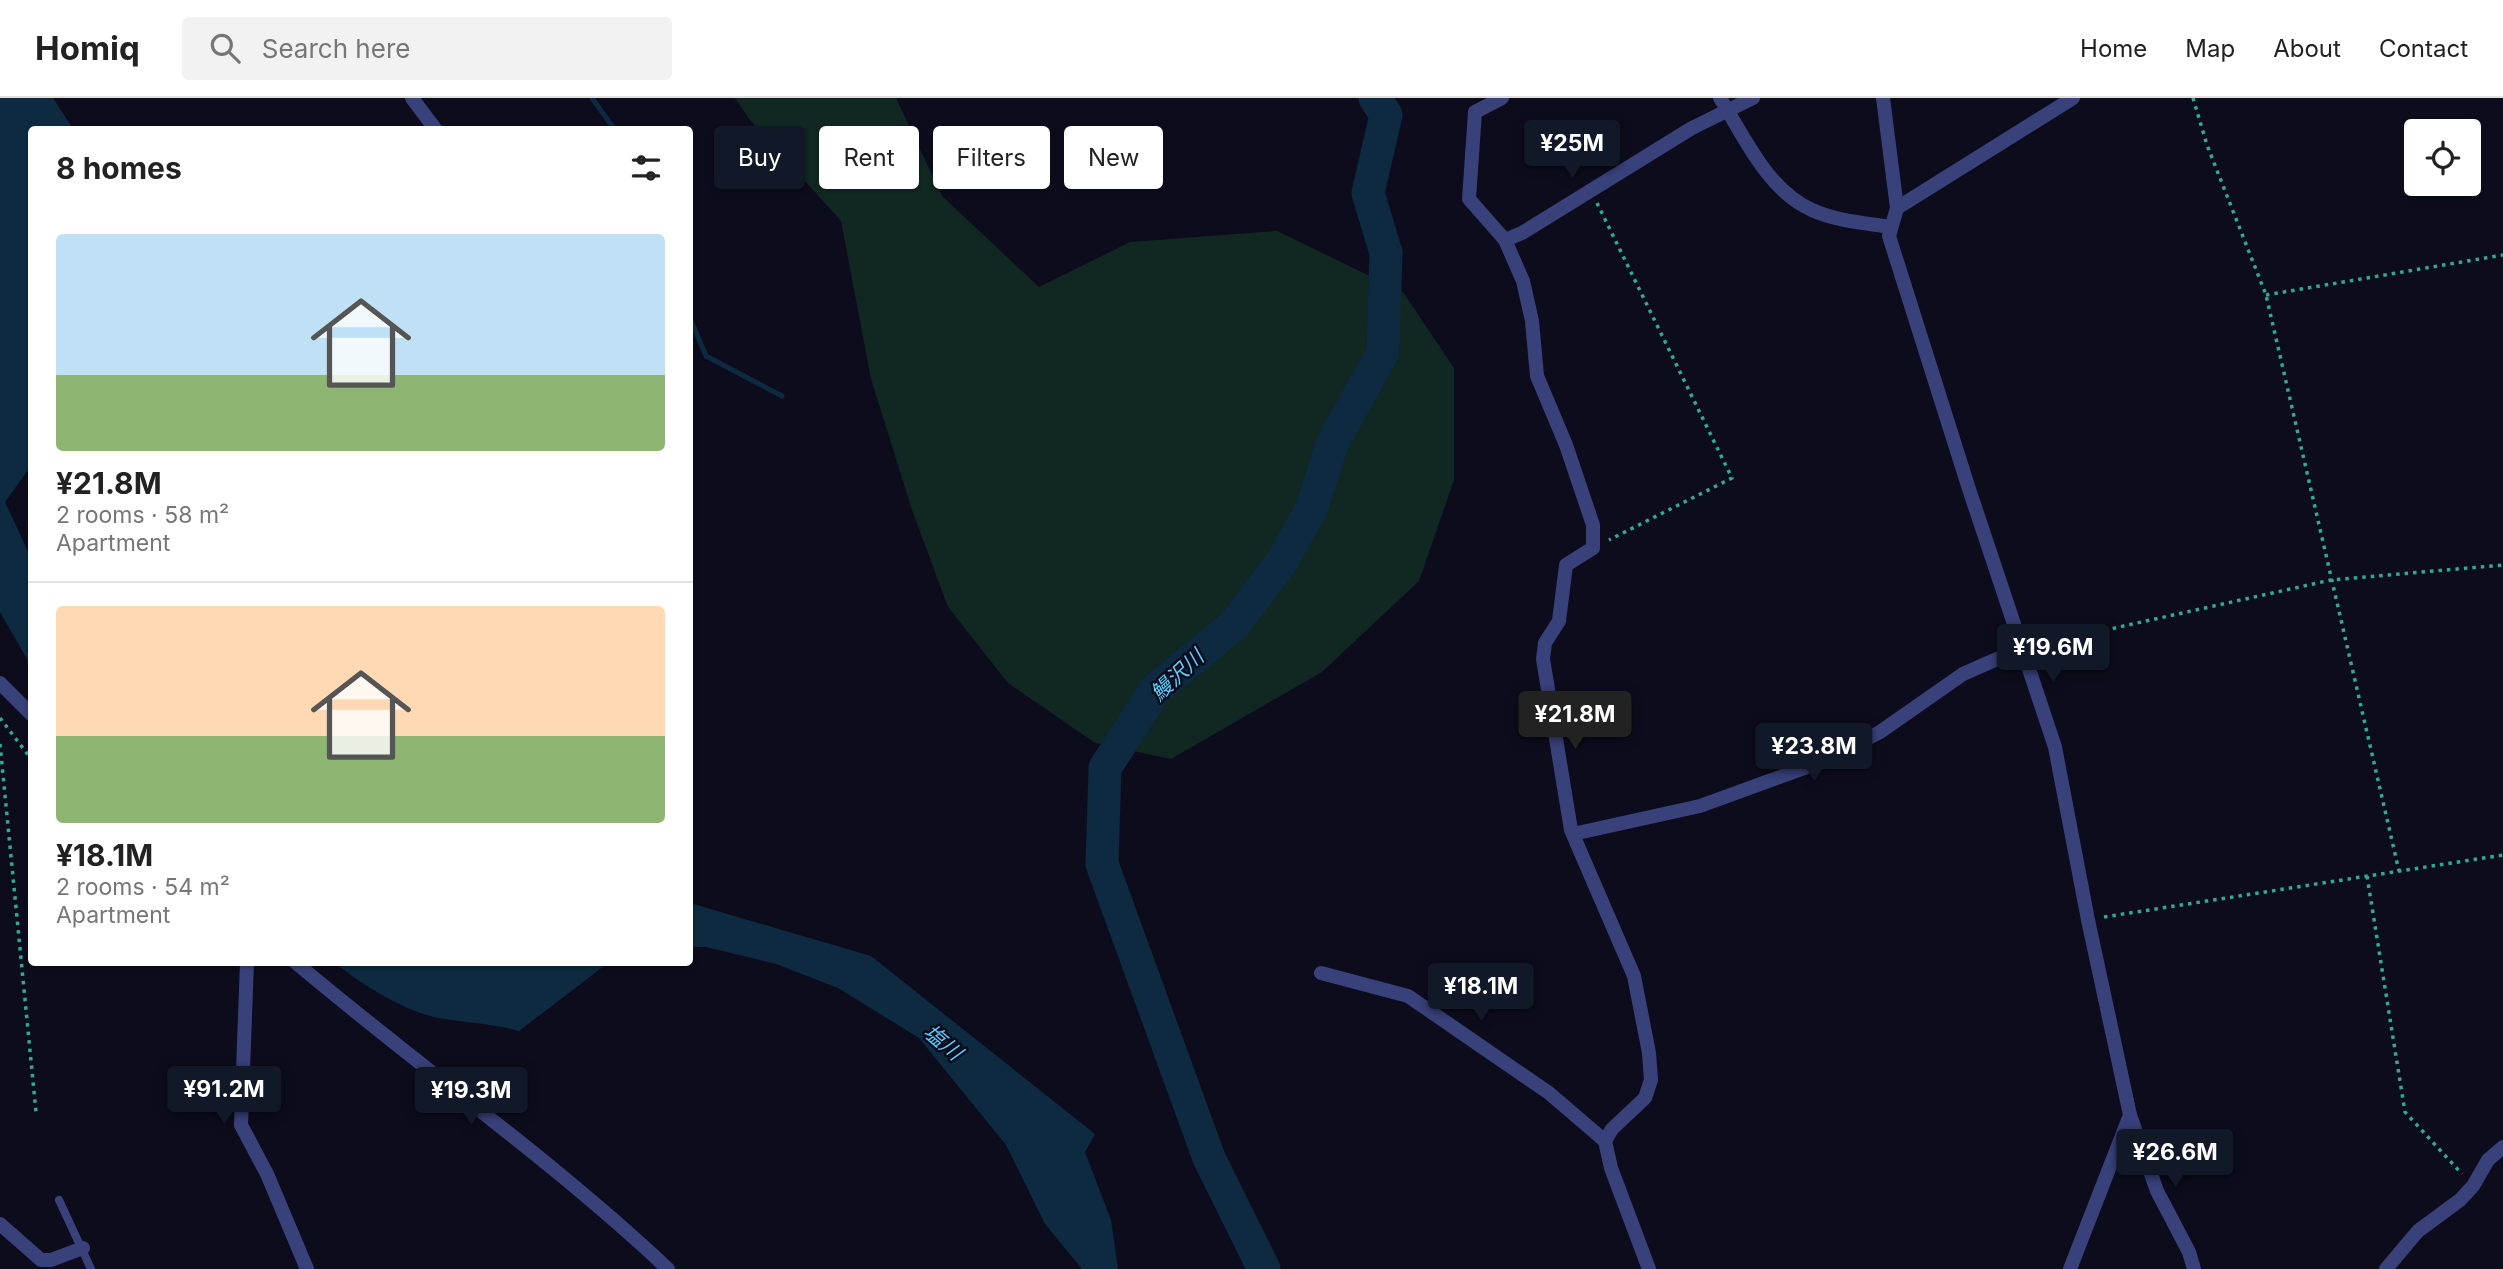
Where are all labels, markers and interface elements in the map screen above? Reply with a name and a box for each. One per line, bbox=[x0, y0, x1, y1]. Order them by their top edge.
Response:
search box bbox=[182, 17, 672, 80]
text: Homiq bbox=[35, 28, 140, 68]
icon: search bbox=[206, 29, 244, 67]
text: Search here bbox=[262, 33, 410, 64]
text: Home bbox=[2080, 34, 2147, 63]
text: Map bbox=[2185, 34, 2235, 63]
text: About bbox=[2273, 34, 2341, 63]
text: Contact bbox=[2379, 34, 2468, 63]
map controls bbox=[2404, 119, 2481, 196]
button: locate bbox=[2404, 119, 2481, 196]
pin: ¥25M bbox=[1531, 120, 1613, 180]
chip: Buy bbox=[714, 126, 805, 189]
chip: Rent bbox=[819, 126, 919, 189]
chip: Filters bbox=[933, 126, 1050, 189]
chip: New bbox=[1064, 126, 1163, 189]
text: ¥25M bbox=[1540, 129, 1604, 157]
icon: filters bbox=[627, 149, 665, 187]
text: 8 homes bbox=[56, 150, 182, 186]
icon: home bbox=[298, 280, 424, 406]
text: ¥21.8M bbox=[56, 465, 162, 501]
text: 2 rooms · 58 m² bbox=[56, 501, 229, 529]
text: Apartment bbox=[56, 529, 170, 557]
pin: ¥19.6M bbox=[1996, 624, 2110, 684]
text: ¥19.6M bbox=[2013, 633, 2093, 661]
water label: 鰻沢川 bbox=[1145, 643, 1210, 706]
icon: home bbox=[298, 652, 424, 778]
pin: ¥21.8M bbox=[1518, 692, 1632, 751]
text: ¥21.8M bbox=[1535, 700, 1615, 728]
pin: ¥23.8M bbox=[1757, 724, 1871, 783]
text: ¥23.8M bbox=[1771, 732, 1857, 760]
text: ¥18.1M bbox=[56, 837, 153, 873]
text: 2 rooms · 54 m² bbox=[56, 873, 230, 901]
text: Apartment bbox=[56, 901, 170, 929]
pin: ¥18.1M bbox=[1424, 964, 1538, 1023]
text: ¥18.1M bbox=[1444, 972, 1518, 1000]
water label: 塩川 bbox=[919, 1019, 969, 1066]
pin: ¥91.2M bbox=[167, 1066, 281, 1126]
pin: ¥19.3M bbox=[414, 1068, 528, 1127]
text: ¥91.2M bbox=[183, 1075, 265, 1103]
text: ¥19.3M bbox=[431, 1076, 511, 1104]
pin: ¥26.6M bbox=[2118, 1130, 2232, 1189]
text: ¥26.6M bbox=[2132, 1138, 2218, 1166]

